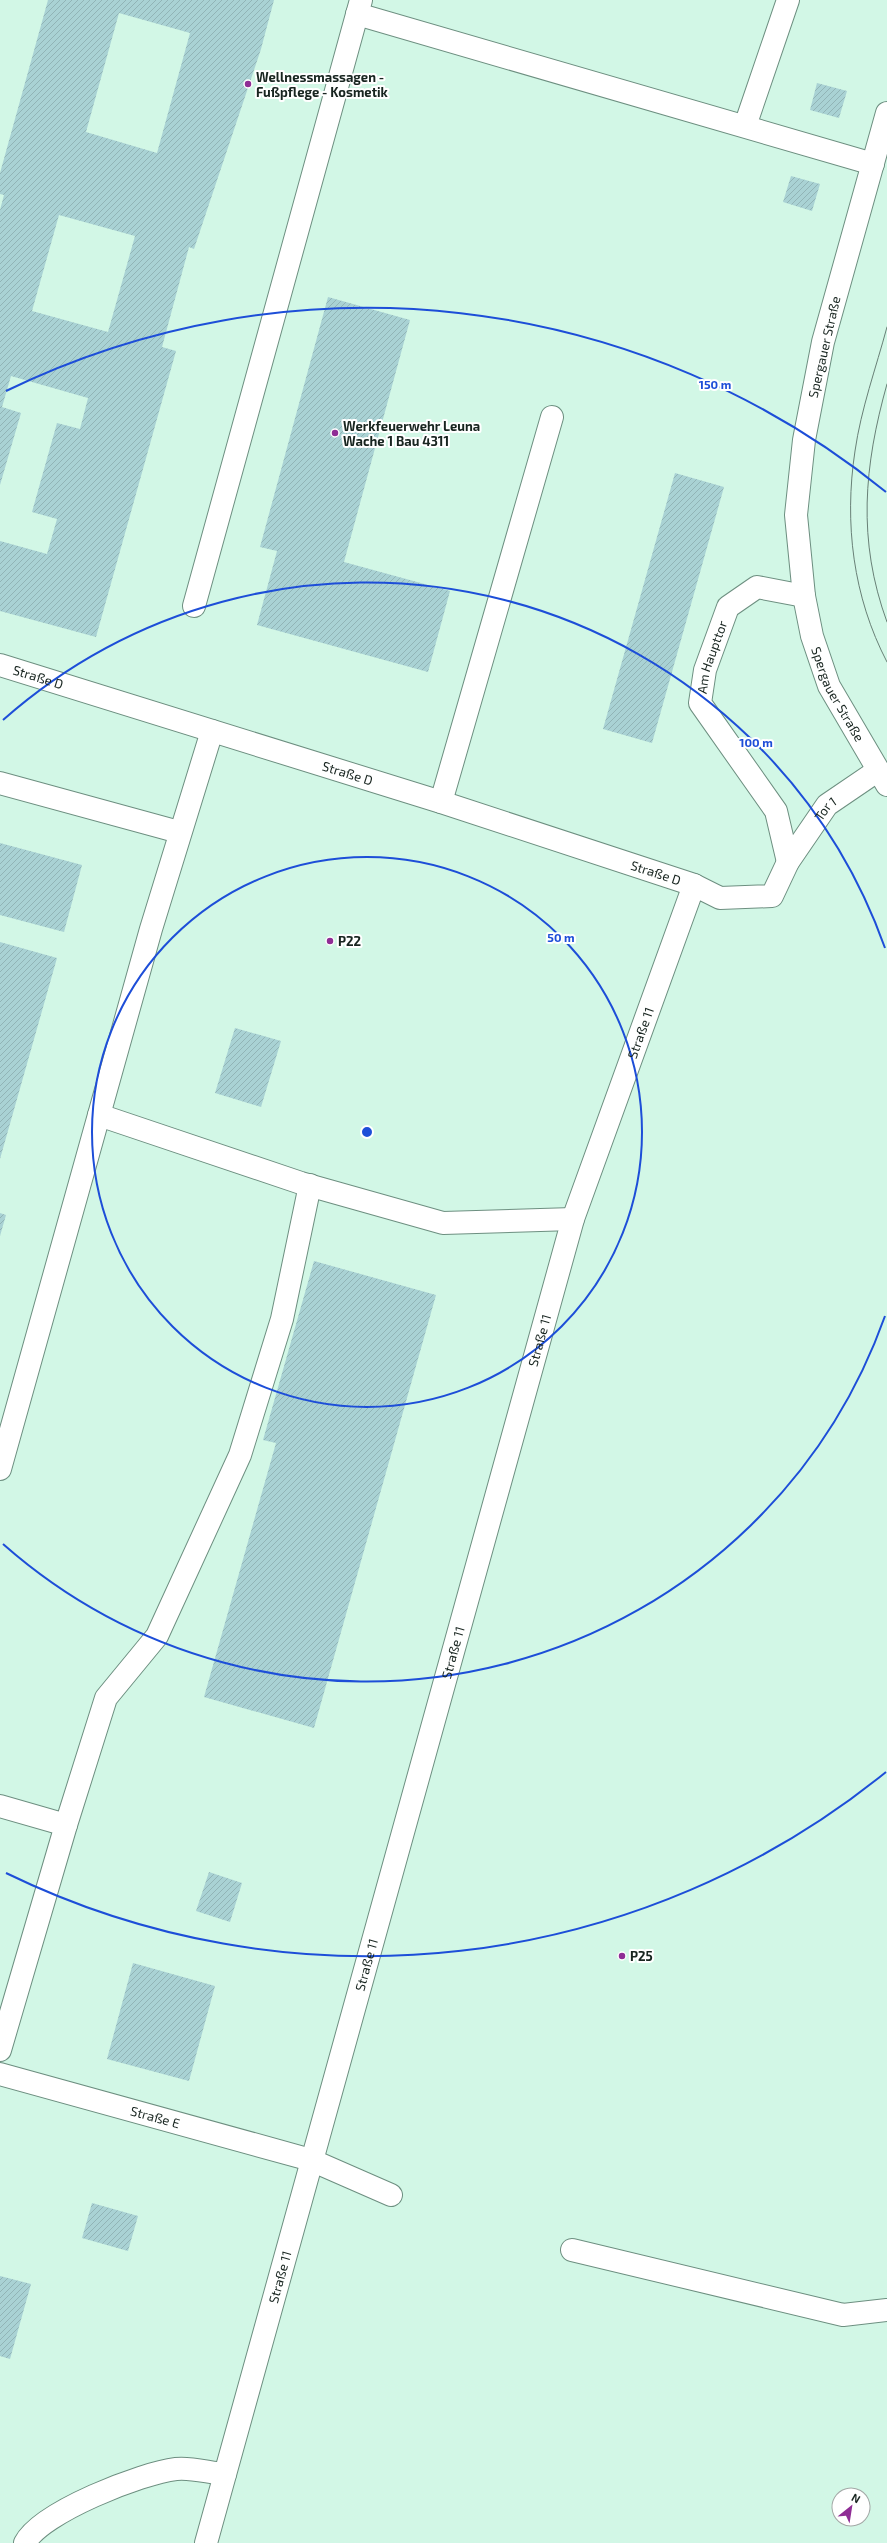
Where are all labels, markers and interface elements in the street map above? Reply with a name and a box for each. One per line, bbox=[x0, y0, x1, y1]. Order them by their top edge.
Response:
place label: Wellnessmassagen - Fußpflege - Kosmetik bbox=[256, 69, 389, 100]
marker: Wellnessmassagen - Fußpflege - Kosmetik bbox=[243, 79, 253, 89]
street label: Spergauer Straße bbox=[805, 295, 843, 399]
text: 150 m bbox=[699, 377, 731, 391]
place label: Werkfeuerwehr Leuna Wache 1 Bau 4311 bbox=[343, 418, 480, 449]
marker: Werkfeuerwehr Leuna Wache 1 Bau 4311 bbox=[330, 428, 340, 438]
street label: Am Haupttor bbox=[694, 618, 730, 695]
street label: Spergauer Straße bbox=[808, 645, 868, 744]
street label: Straße D bbox=[11, 662, 65, 692]
text: 100 m bbox=[739, 735, 773, 749]
street label: Straße D bbox=[320, 758, 375, 788]
street label: Tor 1 bbox=[811, 793, 839, 824]
street label: Straße D bbox=[629, 857, 683, 888]
text: 50 m bbox=[547, 930, 575, 944]
place label: P22 bbox=[338, 933, 361, 949]
marker: P22 bbox=[325, 936, 335, 946]
street label: Straße 11 bbox=[624, 1005, 657, 1061]
centre of rings bbox=[360, 1125, 374, 1139]
street label: Straße 11 bbox=[524, 1312, 554, 1368]
street label: Straße 11 bbox=[438, 1625, 468, 1681]
street label: Straße 11 bbox=[351, 1937, 381, 1993]
place label: P25 bbox=[630, 1948, 653, 1964]
marker: P25 bbox=[617, 1951, 627, 1961]
street label: Straße E bbox=[129, 2102, 182, 2131]
street label: Straße 11 bbox=[265, 2249, 295, 2305]
north arrow bbox=[831, 2487, 871, 2527]
text: N bbox=[850, 2490, 863, 2506]

